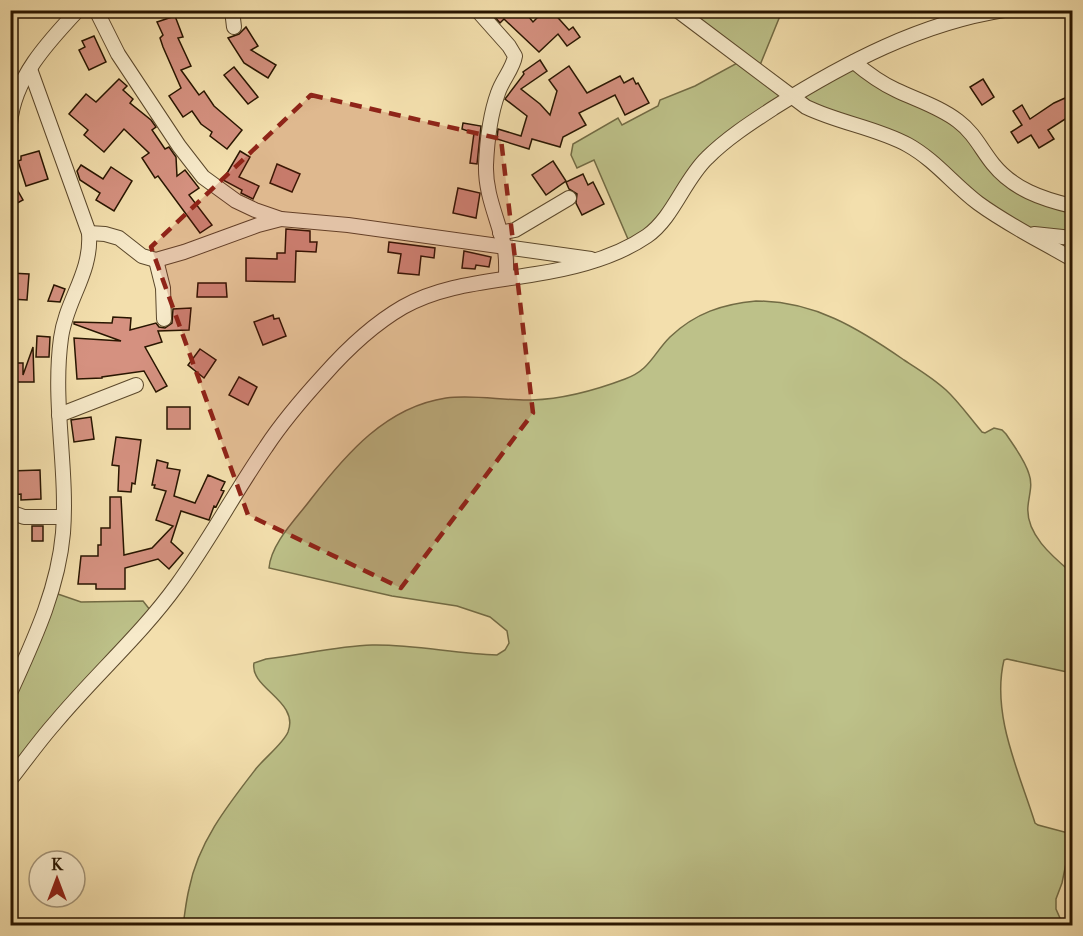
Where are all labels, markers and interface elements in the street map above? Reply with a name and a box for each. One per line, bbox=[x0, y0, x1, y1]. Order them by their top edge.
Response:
north arrow bbox=[27, 849, 87, 909]
text: K bbox=[51, 855, 64, 874]

